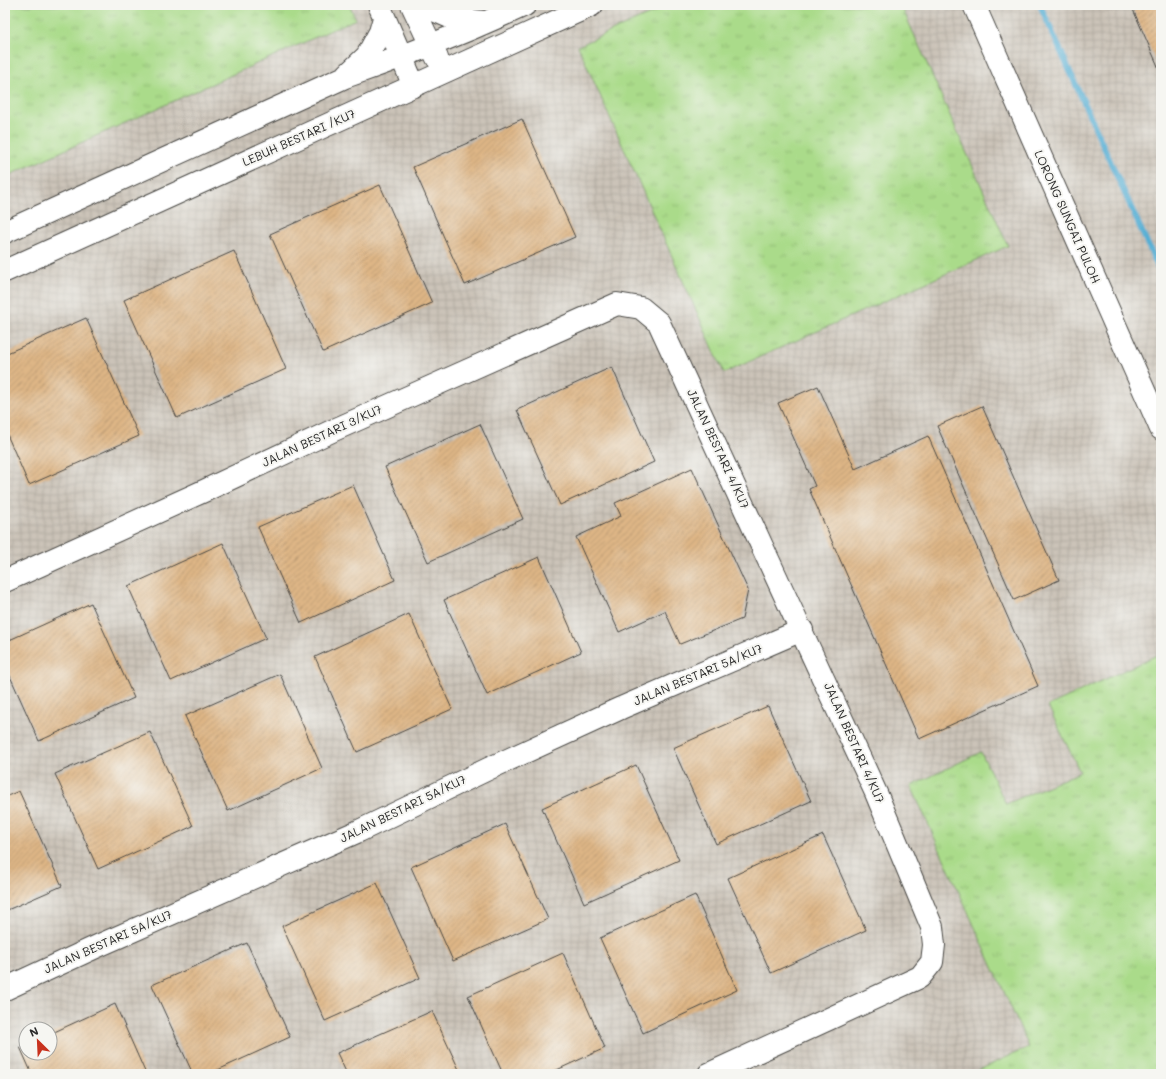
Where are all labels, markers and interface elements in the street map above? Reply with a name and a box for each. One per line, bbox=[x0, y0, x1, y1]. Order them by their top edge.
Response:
street label: LEBUH BESTARI /KU7 bbox=[240, 105, 358, 169]
street label: LORONG SUNGAI PULOH bbox=[1031, 147, 1105, 286]
street label: JALAN BESTARI 4/KU7 bbox=[684, 386, 754, 511]
street label: JALAN BESTARI 3/KU7 bbox=[259, 400, 384, 470]
street label: JALAN BESTARI 5A/KU7 bbox=[631, 640, 765, 709]
street label: JALAN BESTARI 4/KU7 bbox=[821, 680, 889, 806]
street label: JALAN BESTARI 5A/KU7 bbox=[337, 770, 469, 846]
street label: JALAN BESTARI 5A/KU7 bbox=[41, 905, 174, 977]
north arrow bbox=[18, 1021, 58, 1061]
text: N bbox=[27, 1023, 41, 1040]

